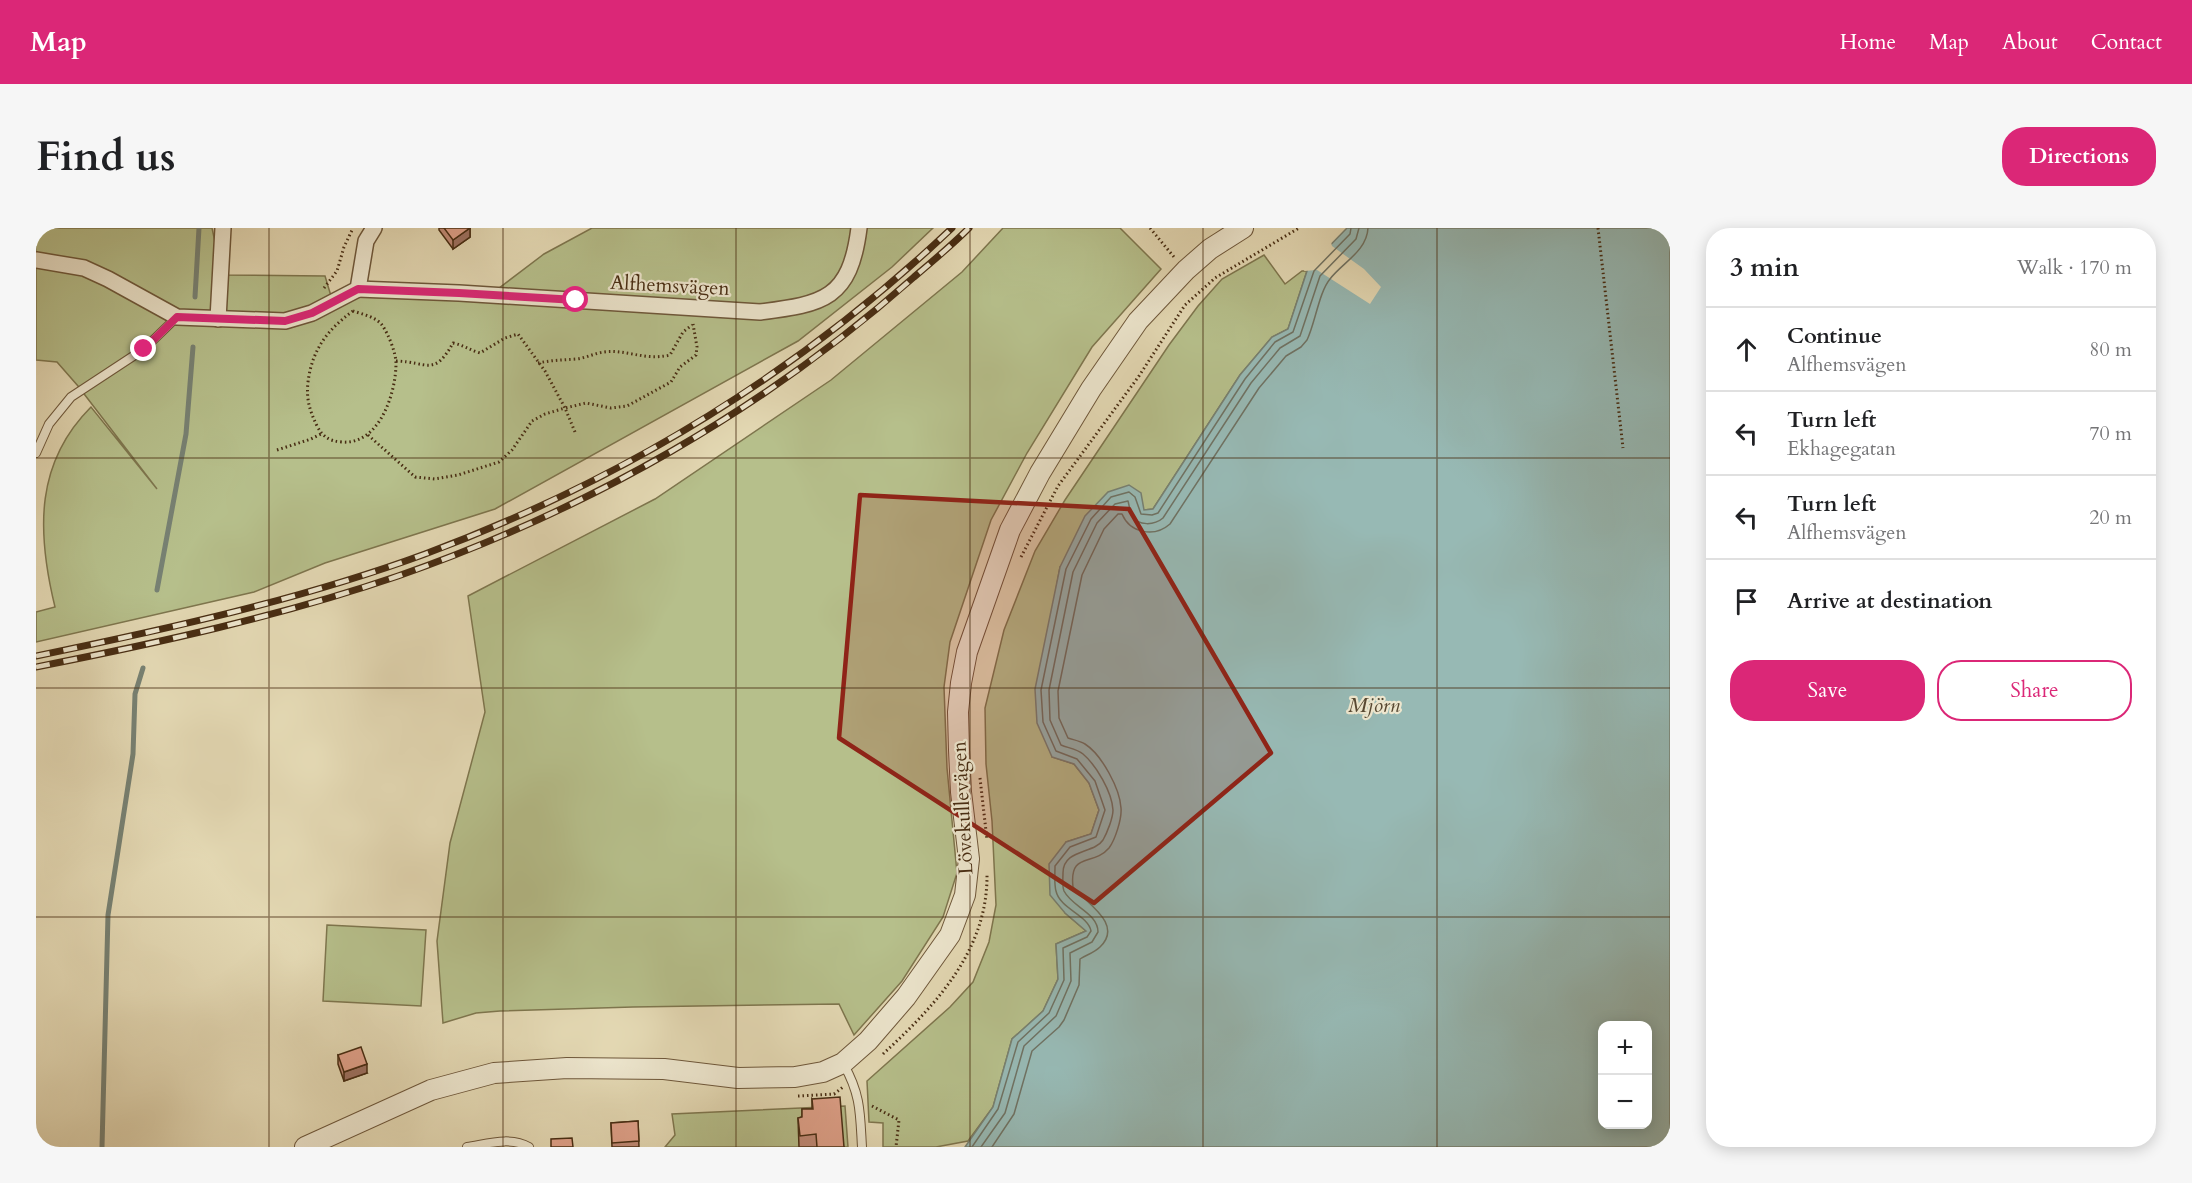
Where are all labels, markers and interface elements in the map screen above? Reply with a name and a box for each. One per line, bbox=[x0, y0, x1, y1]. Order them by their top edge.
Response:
text: Map bbox=[30, 23, 87, 61]
text: Home bbox=[1840, 28, 1896, 57]
text: Map bbox=[1929, 28, 1969, 57]
text: About bbox=[2002, 28, 2058, 57]
text: Contact bbox=[2091, 28, 2162, 57]
button: Directions bbox=[2002, 127, 2156, 186]
text: Find us bbox=[36, 128, 176, 185]
text: 3 min bbox=[1730, 250, 1799, 285]
text: Walk · 170 m bbox=[2017, 254, 2132, 281]
street label: Alfhemsvägen bbox=[610, 269, 731, 302]
route start bbox=[562, 286, 588, 312]
text: Continue bbox=[1787, 321, 1882, 351]
icon: ahead bbox=[1730, 333, 1763, 366]
route end bbox=[130, 335, 156, 361]
text: 80 m bbox=[2089, 336, 2132, 363]
text: Alfhemsvägen bbox=[1787, 351, 1907, 378]
text: Turn left bbox=[1787, 405, 1876, 435]
icon: left bbox=[1730, 417, 1763, 450]
text: 70 m bbox=[2089, 420, 2132, 447]
text: Ekhagegatan bbox=[1787, 435, 1896, 462]
text: Turn left bbox=[1787, 489, 1876, 519]
icon: left bbox=[1730, 501, 1763, 534]
text: 20 m bbox=[2089, 504, 2132, 531]
text: Alfhemsvägen bbox=[1787, 519, 1907, 546]
icon: arrive bbox=[1730, 585, 1763, 618]
text: Arrive at destination bbox=[1787, 586, 1992, 616]
button: Save bbox=[1730, 660, 1925, 721]
button: Share bbox=[1937, 660, 2132, 721]
water label: Mjörn bbox=[1348, 691, 1401, 720]
street label: Lövekullevägen bbox=[945, 740, 979, 875]
map controls bbox=[1598, 1021, 1652, 1129]
button: + bbox=[1598, 1021, 1652, 1075]
button: − bbox=[1598, 1075, 1652, 1129]

